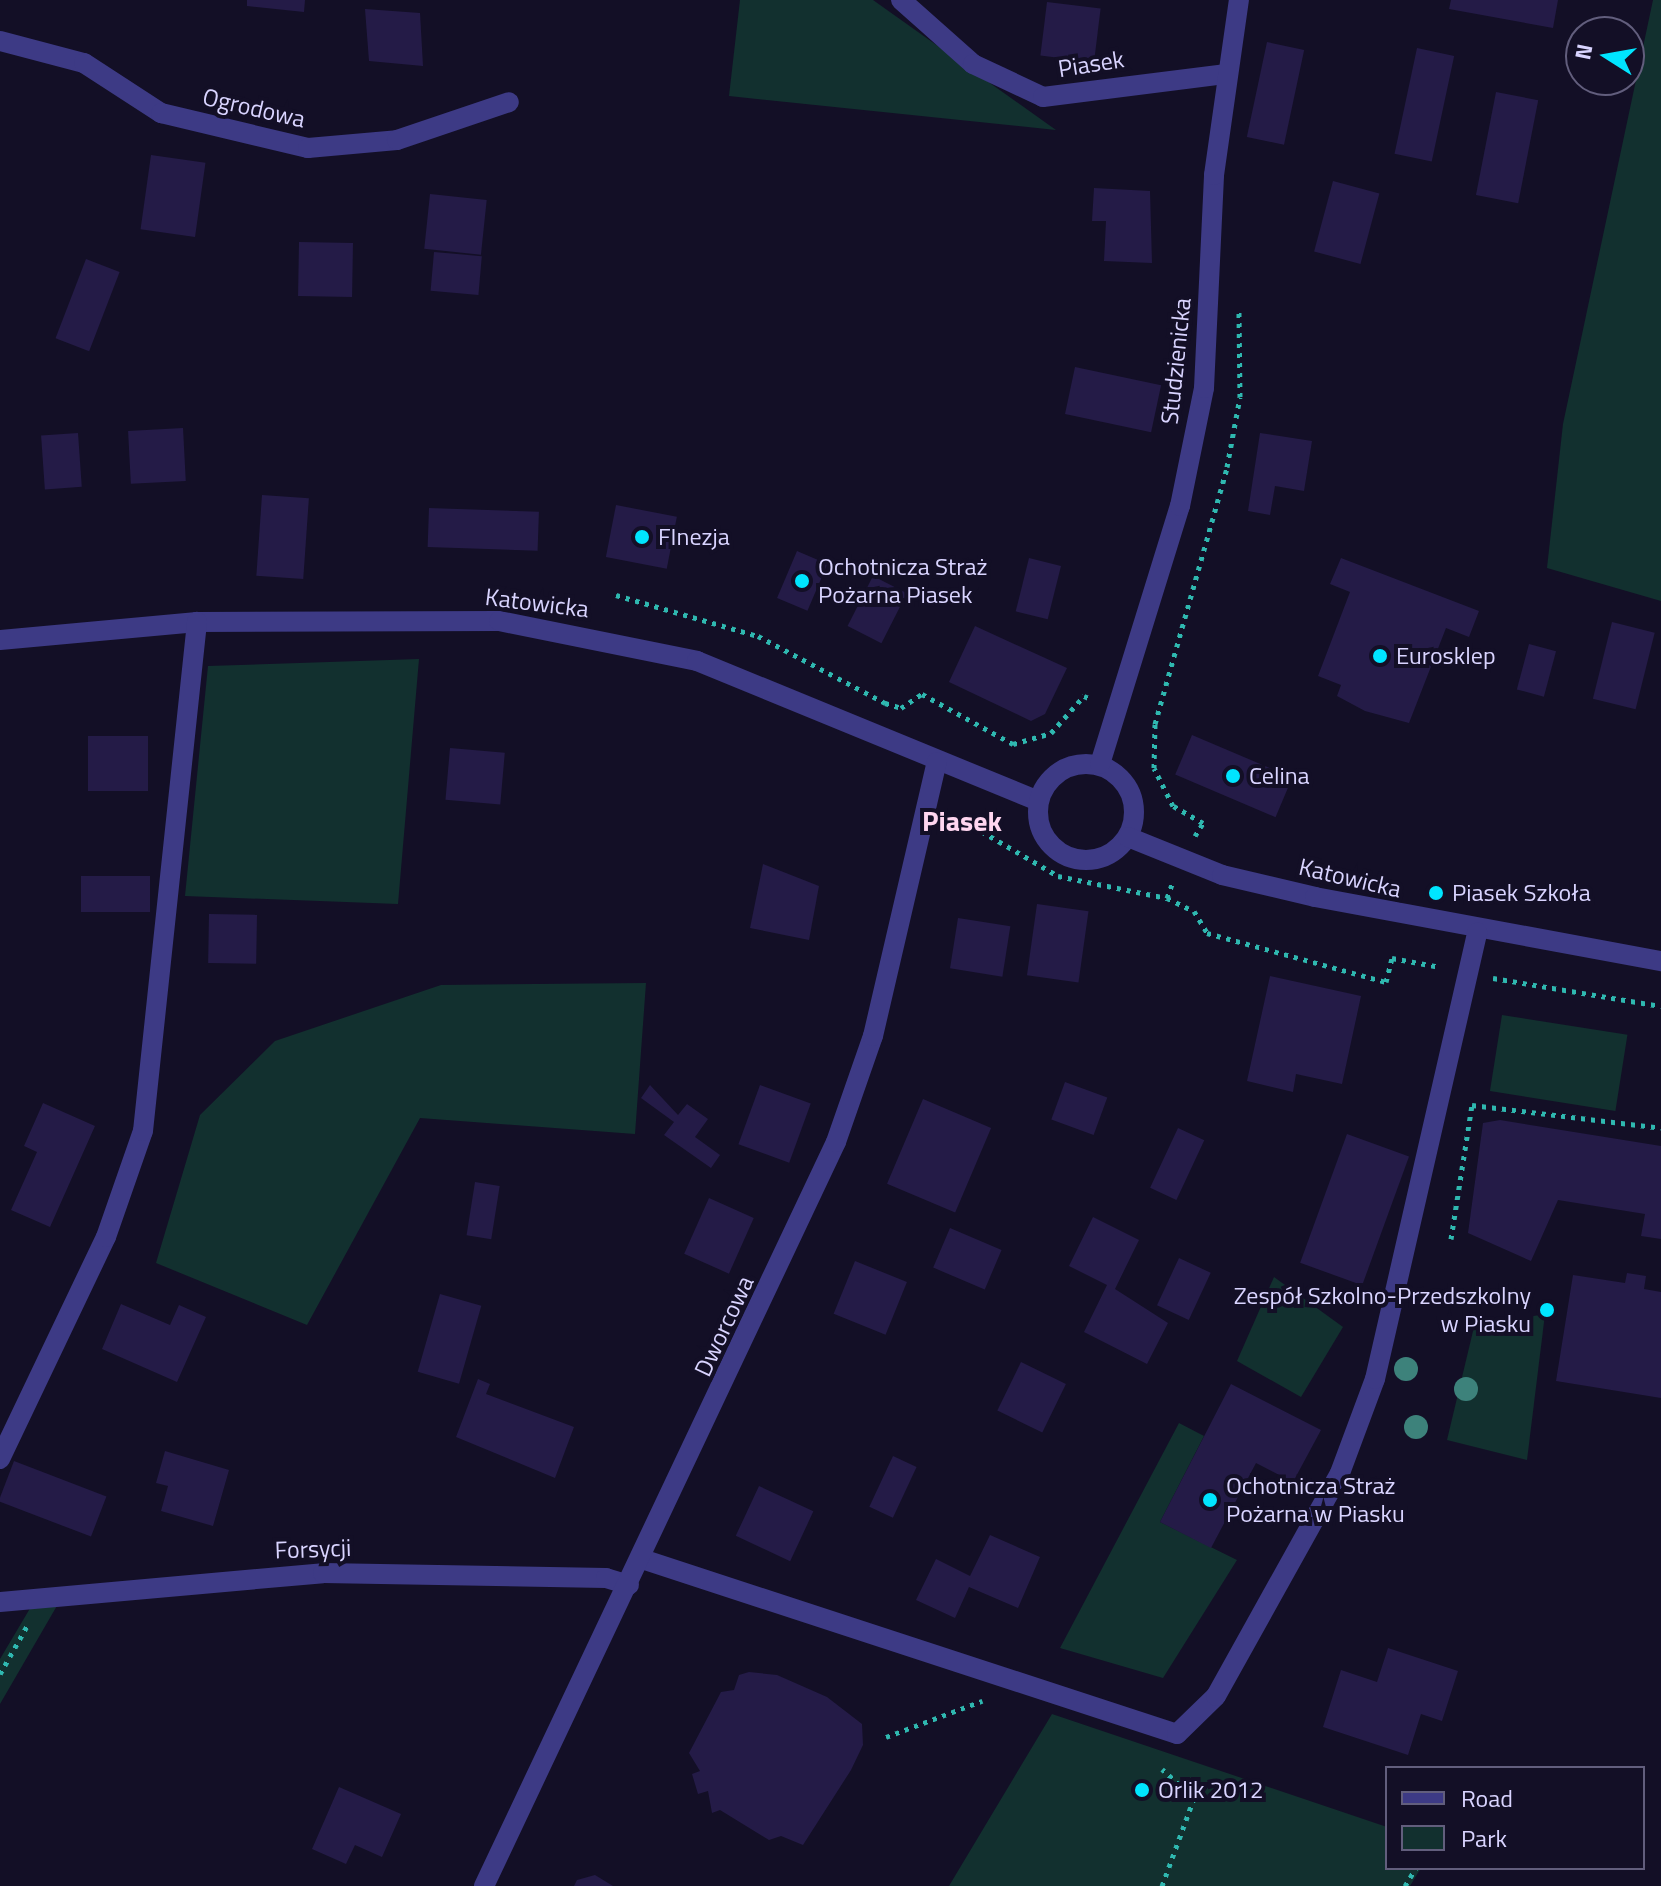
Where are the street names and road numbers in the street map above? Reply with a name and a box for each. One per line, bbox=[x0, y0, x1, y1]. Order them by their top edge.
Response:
street label: Piasek bbox=[1056, 45, 1126, 83]
street label: Ogrodowa bbox=[200, 82, 308, 134]
street label: Studzienicka bbox=[1155, 296, 1197, 426]
street label: Katowicka bbox=[484, 582, 590, 624]
street label: Katowicka bbox=[1296, 852, 1404, 904]
street label: Dworcowa bbox=[688, 1271, 760, 1381]
street label: Forsycji bbox=[274, 1533, 352, 1565]

